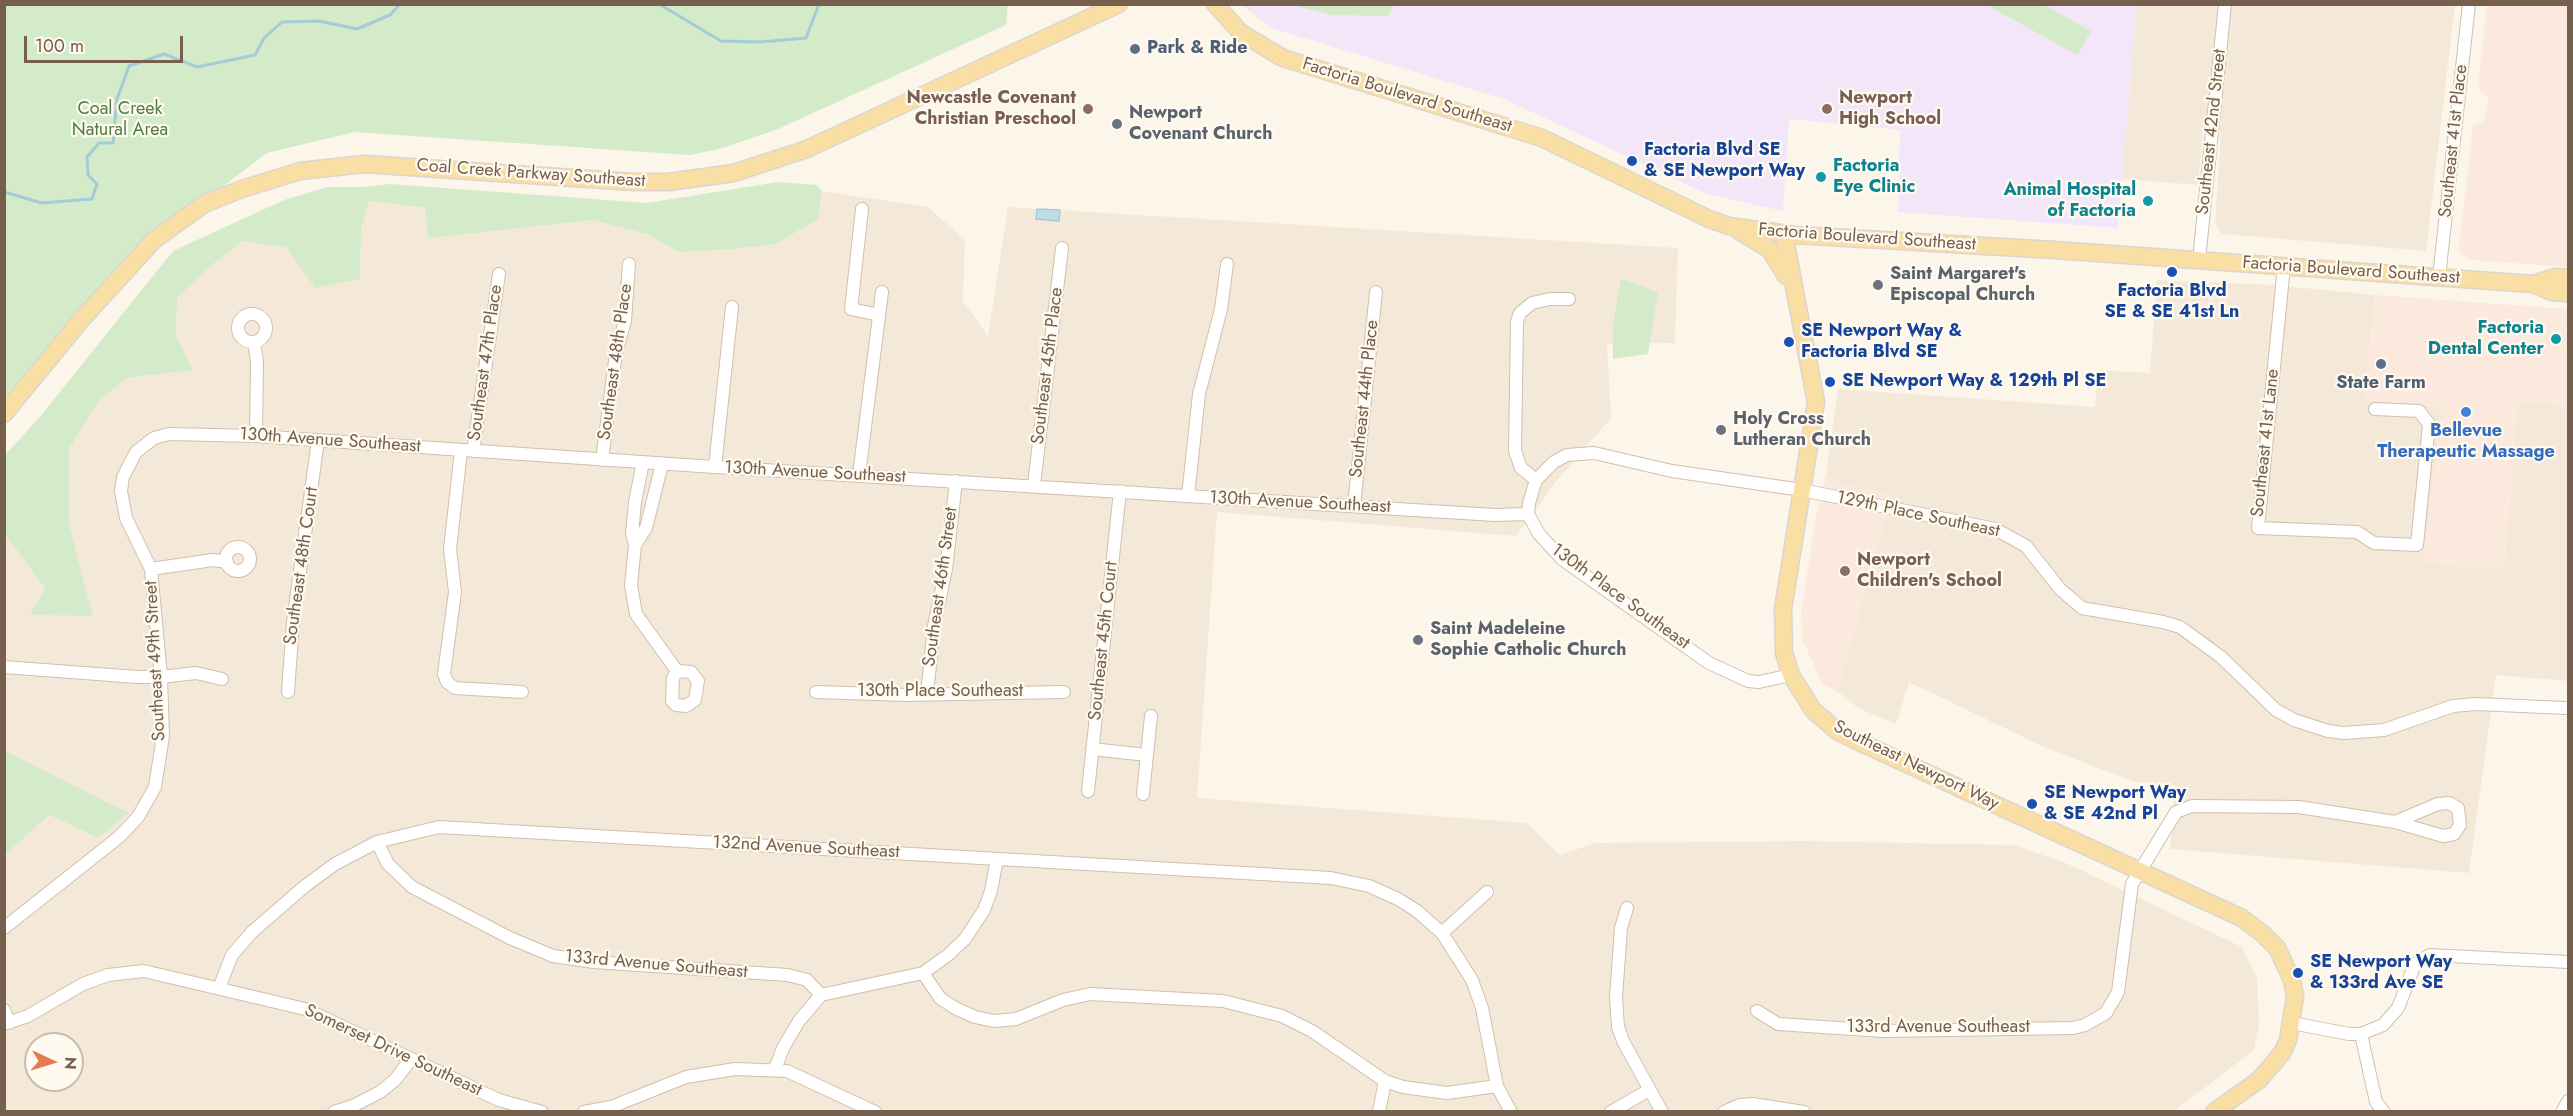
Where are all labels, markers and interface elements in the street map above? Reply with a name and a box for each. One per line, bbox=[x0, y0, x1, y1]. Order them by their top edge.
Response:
scale bar bbox=[27, 24, 186, 62]
text: 100 m bbox=[35, 33, 84, 59]
place label: Park & Ride bbox=[1147, 38, 1248, 60]
marker: Park & Ride bbox=[1128, 42, 1142, 56]
street label: Southeast 42nd Street bbox=[2193, 48, 2231, 216]
street label: Factoria Boulevard Southeast bbox=[1300, 54, 1514, 138]
street label: Southeast 41st Place bbox=[2435, 63, 2473, 219]
place label: Newcastle Covenant Christian Preschool bbox=[907, 88, 1076, 130]
place label: Newport High School bbox=[1839, 88, 1941, 130]
park label: Coal Creek Natural Area bbox=[72, 99, 168, 142]
marker: Newcastle Covenant Christian Preschool bbox=[1081, 102, 1095, 116]
marker: Newport High School bbox=[1820, 102, 1834, 116]
place label: Newport Covenant Church bbox=[1129, 103, 1272, 146]
marker: Newport Covenant Church bbox=[1110, 117, 1124, 131]
place label: Factoria Blvd SE & SE Newport Way bbox=[1644, 140, 1805, 182]
marker: Factoria Blvd SE & SE Newport Way bbox=[1625, 154, 1639, 168]
street label: Coal Creek Parkway Southeast bbox=[416, 155, 646, 193]
place label: Factoria Eye Clinic bbox=[1833, 156, 1915, 198]
marker: Factoria Eye Clinic bbox=[1814, 170, 1828, 184]
place label: Animal Hospital of Factoria bbox=[2003, 180, 2136, 222]
marker: Animal Hospital of Factoria bbox=[2141, 194, 2155, 208]
street label: Factoria Boulevard Southeast bbox=[1757, 220, 1977, 256]
street label: Factoria Boulevard Southeast bbox=[2241, 253, 2461, 289]
place label: Saint Margaret's Episcopal Church bbox=[1890, 264, 2035, 306]
marker: Factoria Blvd SE & SE 41st Ln bbox=[2165, 265, 2179, 279]
marker: Saint Margaret's Episcopal Church bbox=[1871, 278, 1885, 292]
place label: Factoria Blvd SE & SE 41st Ln bbox=[2105, 281, 2239, 324]
street label: Southeast 48th Place bbox=[594, 282, 638, 442]
street label: Southeast 47th Place bbox=[464, 284, 508, 442]
street label: Southeast 45th Place bbox=[1028, 286, 1068, 446]
place label: Factoria Dental Center bbox=[2428, 318, 2544, 360]
street label: Southeast 44th Place bbox=[1346, 319, 1384, 479]
place label: SE Newport Way & Factoria Blvd SE bbox=[1801, 321, 1962, 364]
marker: Factoria Dental Center bbox=[2549, 332, 2563, 346]
marker: SE Newport Way & Factoria Blvd SE bbox=[1782, 335, 1796, 349]
marker: State Farm bbox=[2374, 357, 2388, 371]
street label: Southeast 41st Lane bbox=[2247, 368, 2285, 518]
place label: SE Newport Way & 129th Pl SE bbox=[1842, 371, 2106, 393]
place label: State Farm bbox=[2336, 373, 2426, 395]
marker: SE Newport Way & 129th Pl SE bbox=[1823, 375, 1837, 389]
marker: Bellevue Therapeutic Massage bbox=[2459, 405, 2473, 419]
place label: Holy Cross Lutheran Church bbox=[1733, 409, 1871, 452]
place label: Bellevue Therapeutic Massage bbox=[2377, 421, 2555, 464]
marker: Holy Cross Lutheran Church bbox=[1714, 423, 1728, 437]
street label: 130th Avenue Southeast bbox=[239, 424, 421, 458]
street label: 130th Avenue Southeast bbox=[724, 457, 906, 489]
street label: Southeast 48th Court bbox=[280, 486, 324, 646]
street label: 130th Avenue Southeast bbox=[1209, 487, 1391, 519]
street label: 129th Place Southeast bbox=[1834, 487, 2002, 543]
street label: Southeast 46th Street bbox=[919, 506, 963, 668]
street label: 130th Place Southeast bbox=[1546, 539, 1694, 655]
place label: Newport Children's School bbox=[1857, 550, 2002, 592]
street label: Southeast 45th Court bbox=[1085, 560, 1123, 722]
marker: Newport Children's School bbox=[1838, 564, 1852, 578]
street label: Southeast 49th Street bbox=[141, 580, 171, 742]
place label: Saint Madeleine Sophie Catholic Church bbox=[1430, 619, 1626, 662]
marker: Saint Madeleine Sophie Catholic Church bbox=[1411, 633, 1425, 647]
street label: 130th Place Southeast bbox=[857, 681, 1023, 703]
street label: Southeast Newport Way bbox=[1830, 717, 2002, 815]
place label: SE Newport Way & SE 42nd Pl bbox=[2044, 783, 2186, 826]
marker: SE Newport Way & SE 42nd Pl bbox=[2025, 797, 2039, 811]
street label: 132nd Avenue Southeast bbox=[712, 832, 900, 864]
street label: 133rd Avenue Southeast bbox=[564, 946, 748, 984]
place label: SE Newport Way & 133rd Ave SE bbox=[2310, 952, 2452, 994]
marker: SE Newport Way & 133rd Ave SE bbox=[2291, 966, 2305, 980]
street label: Somerset Drive Southeast bbox=[301, 1000, 485, 1102]
street label: 133rd Avenue Southeast bbox=[1846, 1017, 2030, 1039]
north arrow bbox=[24, 1032, 84, 1092]
text: N bbox=[59, 1056, 82, 1070]

